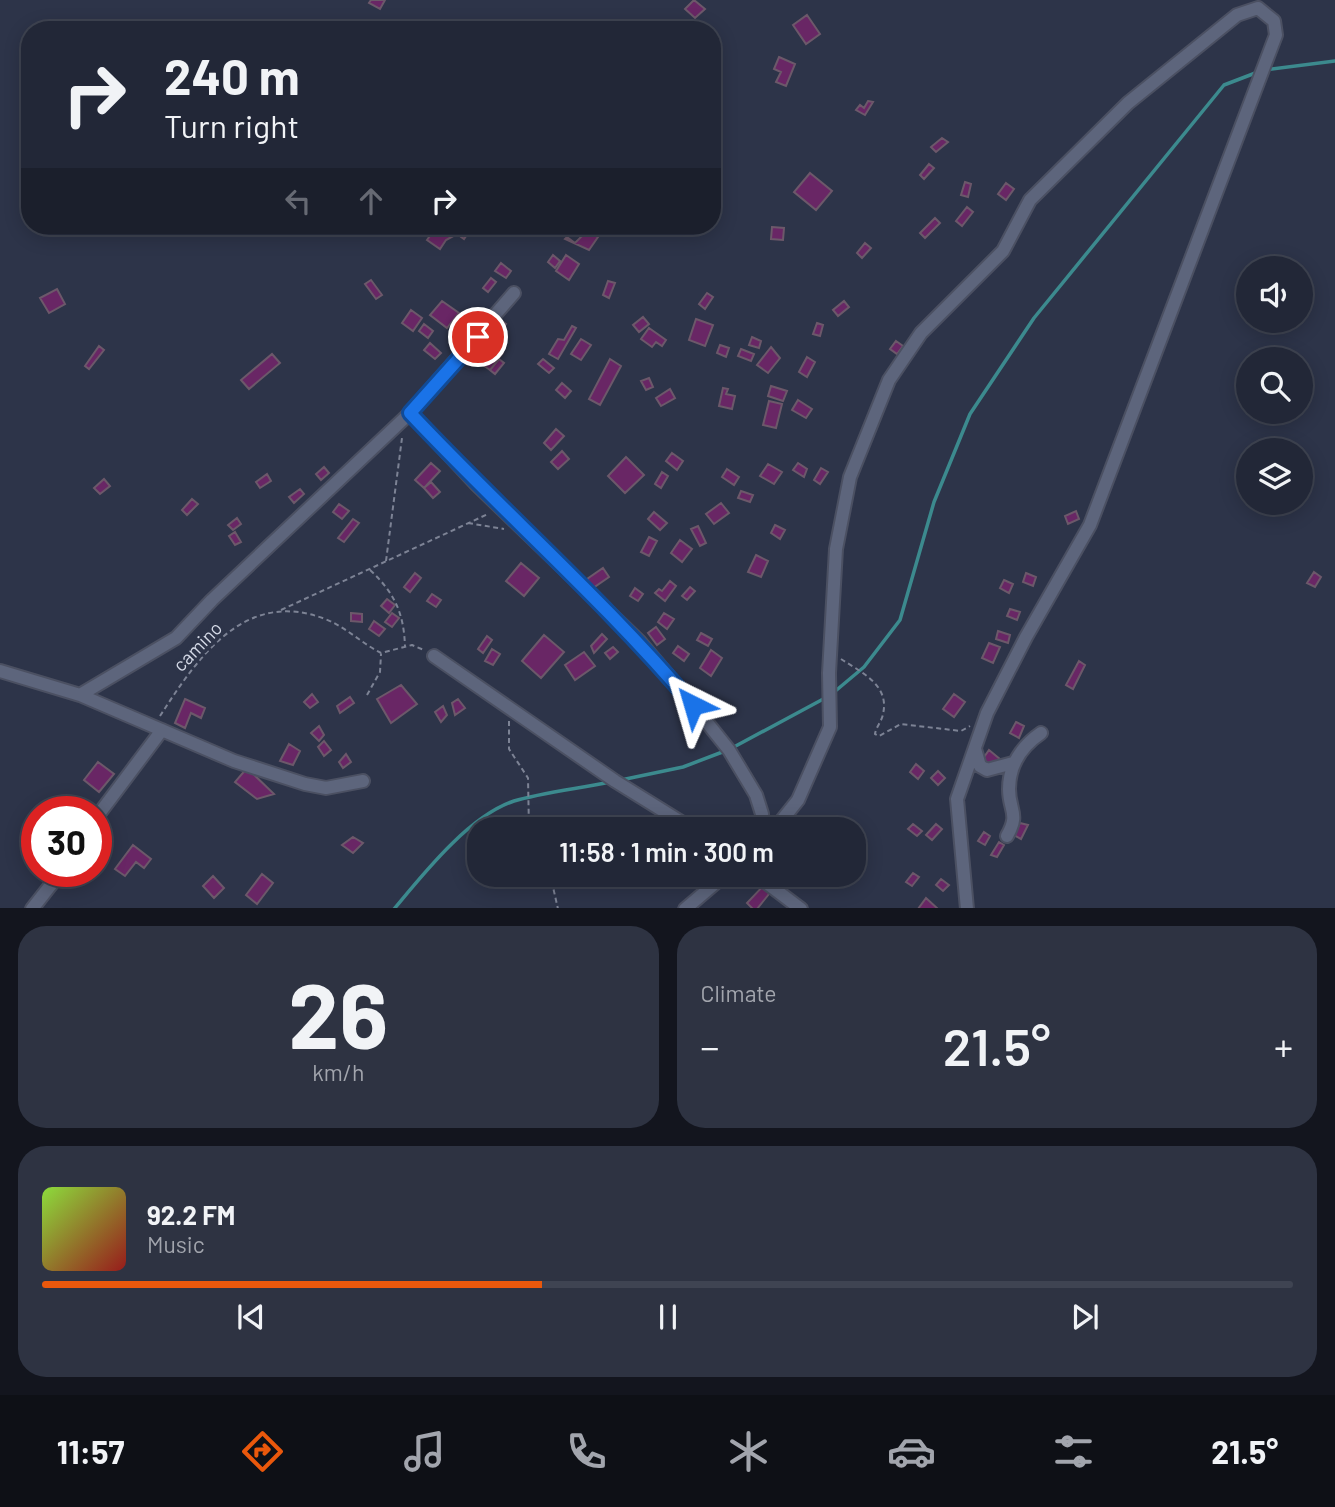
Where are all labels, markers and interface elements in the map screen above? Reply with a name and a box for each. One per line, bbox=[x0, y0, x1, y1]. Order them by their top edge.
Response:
text: 240 m bbox=[164, 46, 300, 105]
icon: right bbox=[49, 49, 140, 140]
text: Turn right bbox=[164, 106, 299, 144]
icon: left bbox=[279, 182, 317, 220]
icon: ahead bbox=[352, 182, 390, 220]
icon: right bbox=[425, 182, 463, 220]
map controls bbox=[1236, 256, 1313, 515]
button: sound bbox=[1236, 256, 1313, 333]
pin bbox=[448, 307, 508, 367]
icon: arrive bbox=[459, 318, 497, 356]
button: search bbox=[1236, 347, 1313, 424]
button: layers bbox=[1236, 438, 1313, 515]
street label: camino bbox=[168, 616, 226, 676]
position arrow bbox=[656, 668, 730, 742]
speed limit sign: 30 bbox=[21, 796, 112, 887]
text: 11:58 · 1 min · 300 m bbox=[559, 836, 774, 867]
text: 26 bbox=[288, 958, 388, 1067]
text: Climate bbox=[701, 979, 777, 1007]
text: 21.5° bbox=[943, 1014, 1051, 1076]
text: − bbox=[701, 1023, 720, 1069]
text: + bbox=[1274, 1023, 1293, 1069]
text: km/h bbox=[312, 1058, 364, 1086]
text: 92.2 FM bbox=[147, 1199, 235, 1230]
text: Music bbox=[147, 1230, 205, 1258]
icon: previous bbox=[232, 1298, 270, 1336]
icon: pause bbox=[649, 1298, 687, 1336]
icon: next bbox=[1066, 1298, 1104, 1336]
icon: directions bbox=[238, 1427, 287, 1476]
icon: music bbox=[400, 1427, 449, 1476]
icon: phone bbox=[562, 1427, 611, 1476]
icon: climate bbox=[724, 1427, 773, 1476]
icon: car bbox=[887, 1427, 936, 1476]
icon: filters bbox=[1049, 1427, 1098, 1476]
text: 11:57 bbox=[57, 1432, 124, 1470]
text: 21.5° bbox=[1211, 1432, 1278, 1470]

